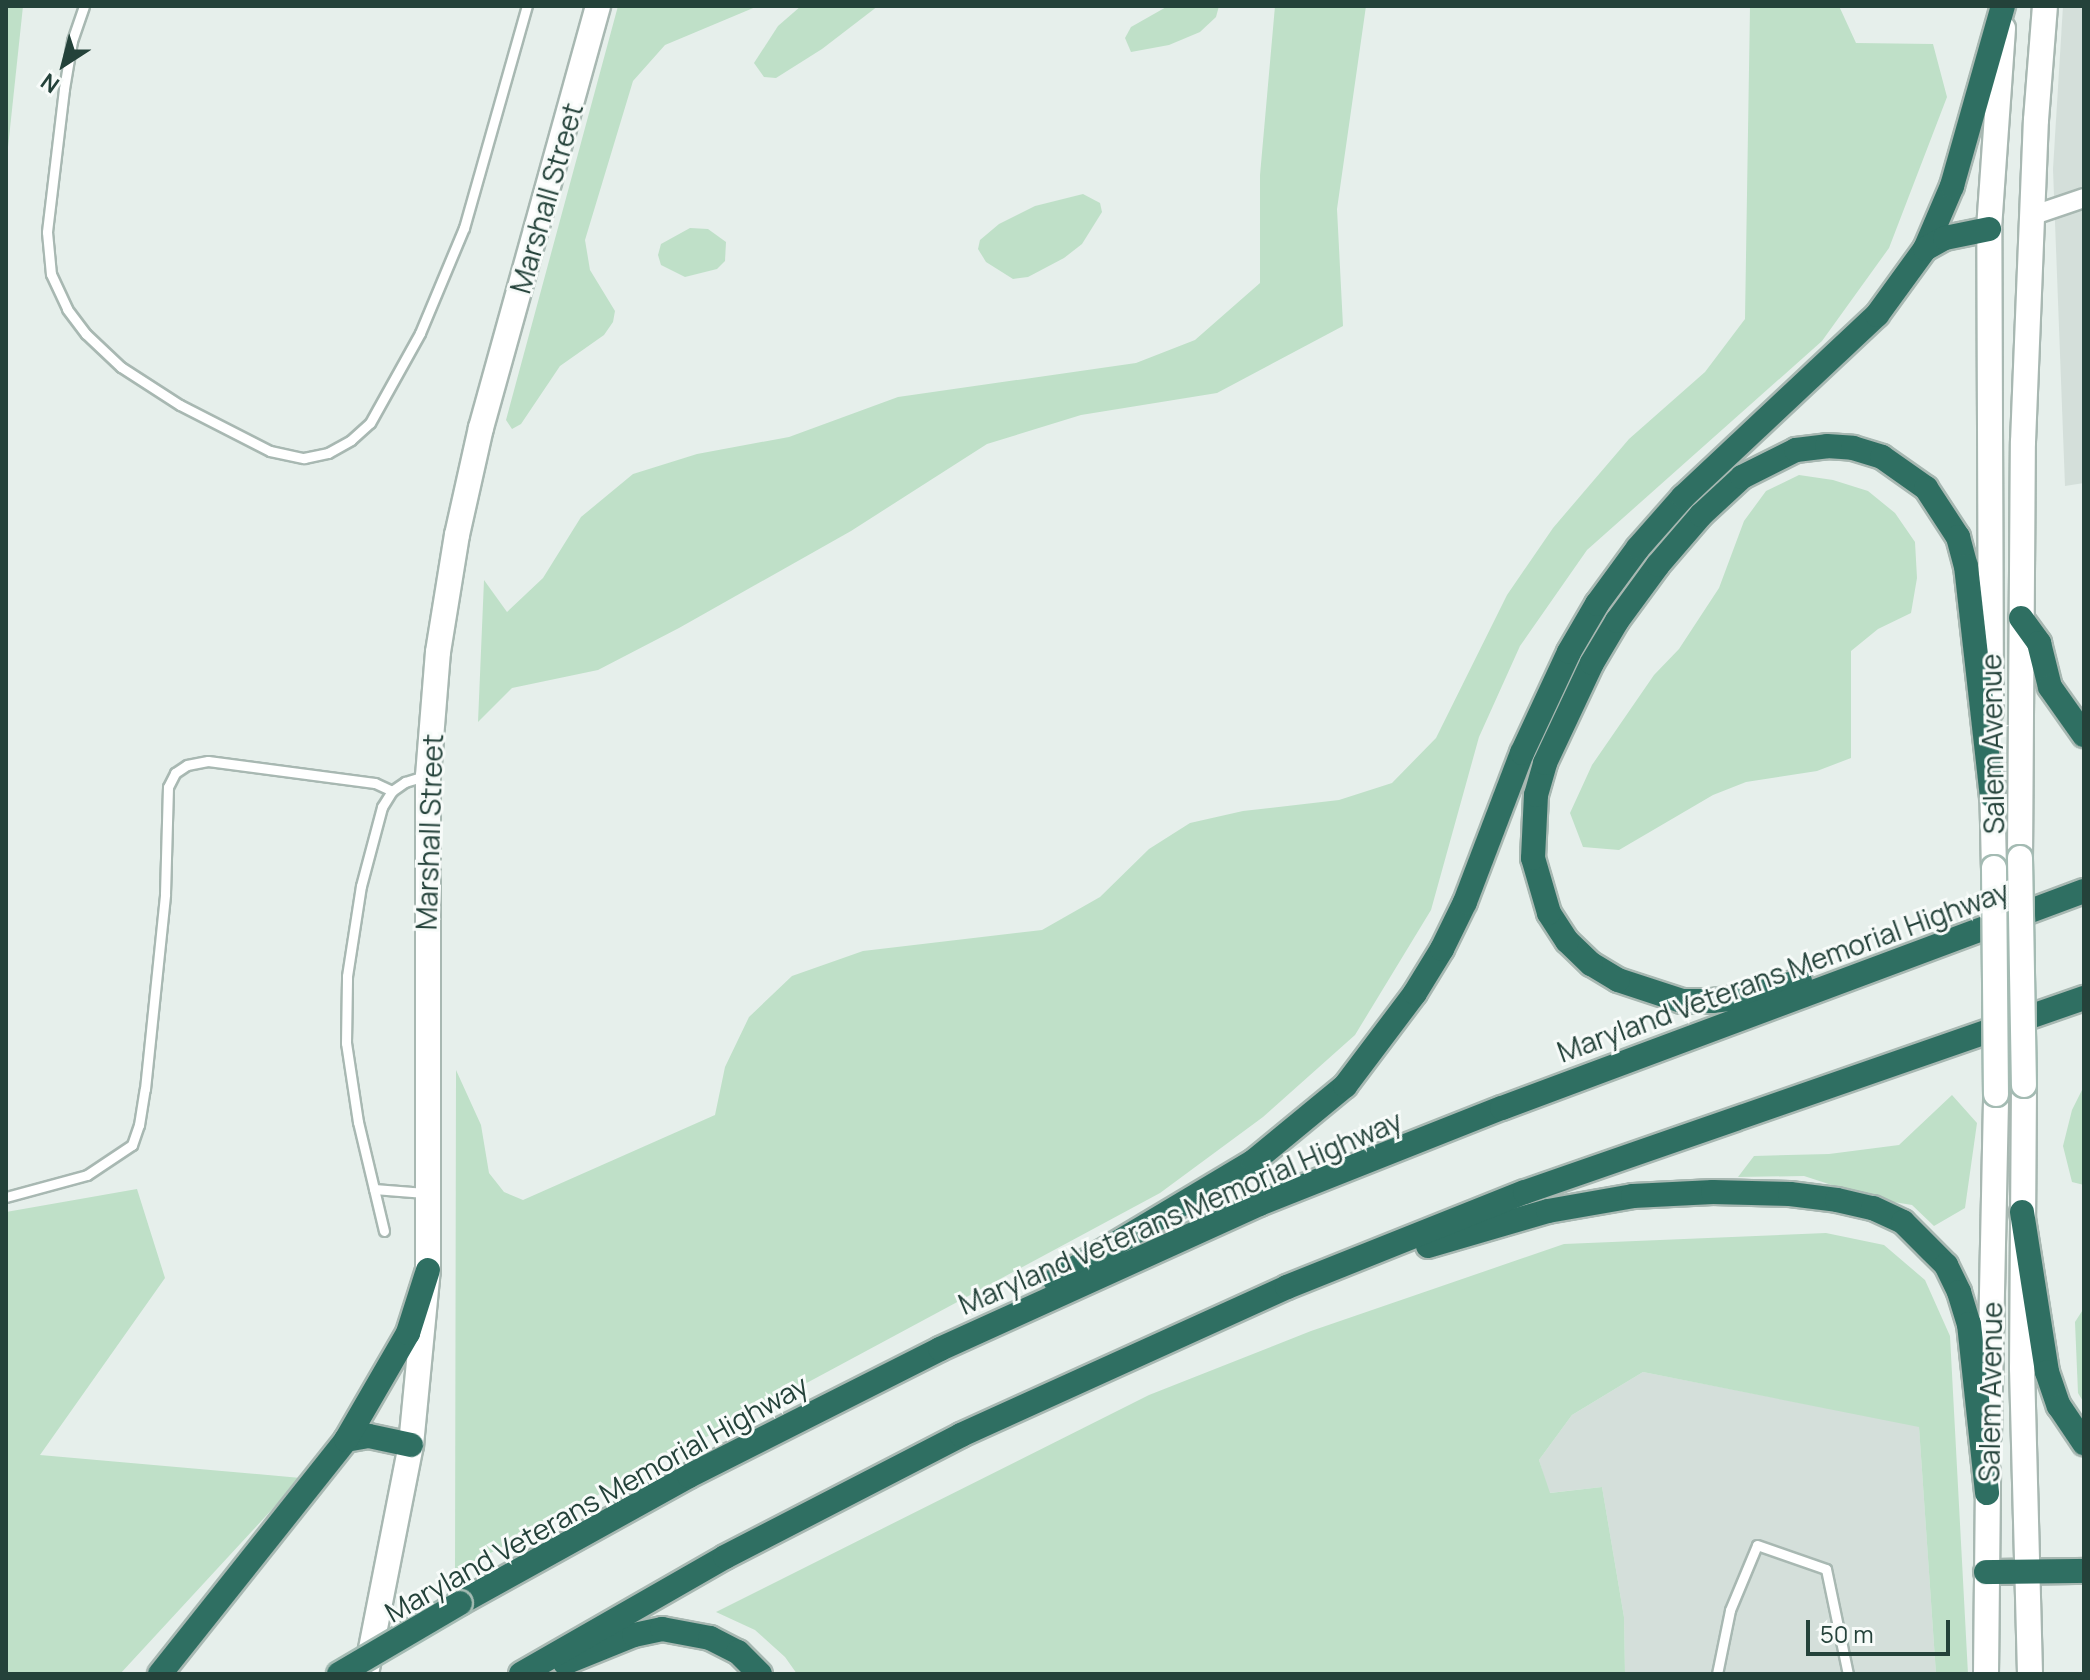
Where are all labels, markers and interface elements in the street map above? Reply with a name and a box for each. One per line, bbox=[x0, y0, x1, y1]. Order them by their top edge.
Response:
north arrow bbox=[24, 24, 104, 104]
text: N bbox=[35, 67, 65, 100]
street label: Marshall Street bbox=[503, 99, 589, 297]
street label: Salem Avenue bbox=[1974, 653, 2010, 835]
street label: Marshall Street bbox=[409, 733, 449, 931]
street label: Maryland Veterans Memorial Highway bbox=[1553, 873, 2013, 1069]
street label: Maryland Veterans Memorial Highway bbox=[953, 1103, 1407, 1321]
street label: Salem Avenue bbox=[1972, 1301, 2008, 1483]
street label: Maryland Veterans Memorial Highway bbox=[379, 1367, 813, 1629]
scale bar bbox=[1810, 1604, 1954, 1654]
text: 50 m bbox=[1820, 1617, 1874, 1650]

